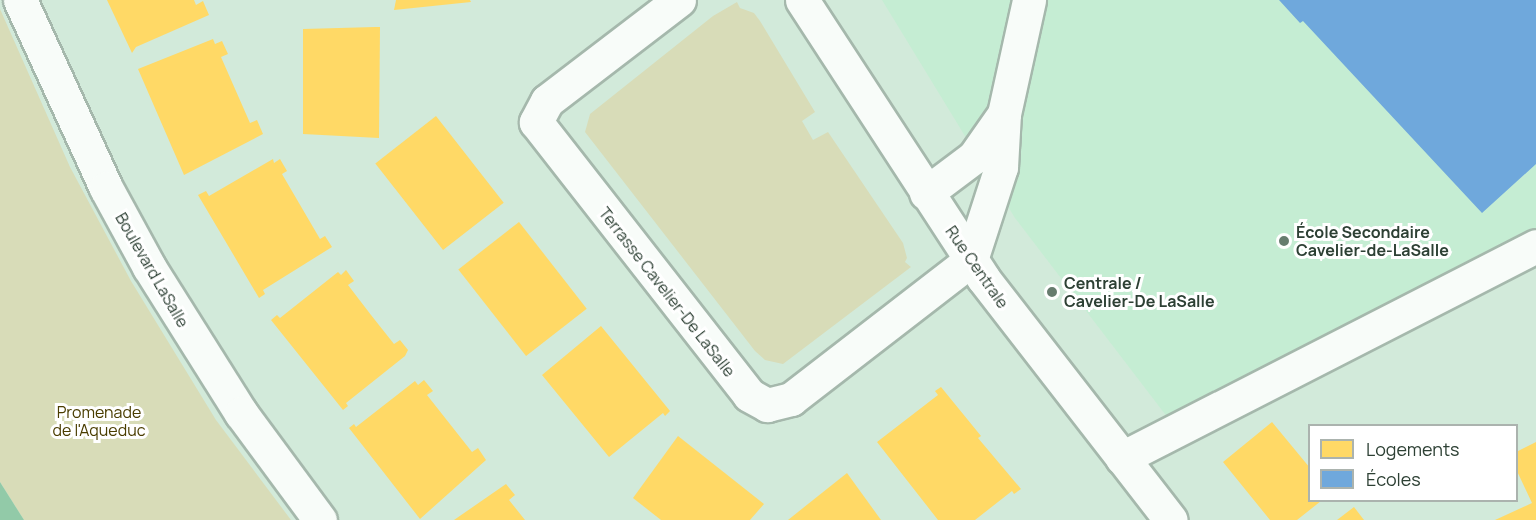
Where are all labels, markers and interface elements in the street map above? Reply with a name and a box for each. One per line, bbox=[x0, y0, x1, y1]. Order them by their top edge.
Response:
street label: Terrasse Cavelier-De LaSalle bbox=[595, 204, 739, 380]
street label: Boulevard LaSalle bbox=[111, 209, 193, 331]
street label: Rue Centrale bbox=[942, 222, 1012, 312]
place label: École Secondaire Cavelier-de-LaSalle bbox=[1296, 222, 1449, 260]
marker: École Secondaire Cavelier-de-LaSalle bbox=[1277, 234, 1291, 248]
place label: Centrale / Cavelier-De LaSalle bbox=[1064, 273, 1215, 311]
marker: Centrale / Cavelier-De LaSalle bbox=[1045, 285, 1059, 299]
park label: Promenade de l'Aqueduc bbox=[52, 402, 146, 440]
legend bbox=[1308, 424, 1518, 502]
text: Logements bbox=[1366, 437, 1460, 461]
text: Écoles bbox=[1366, 467, 1421, 491]

